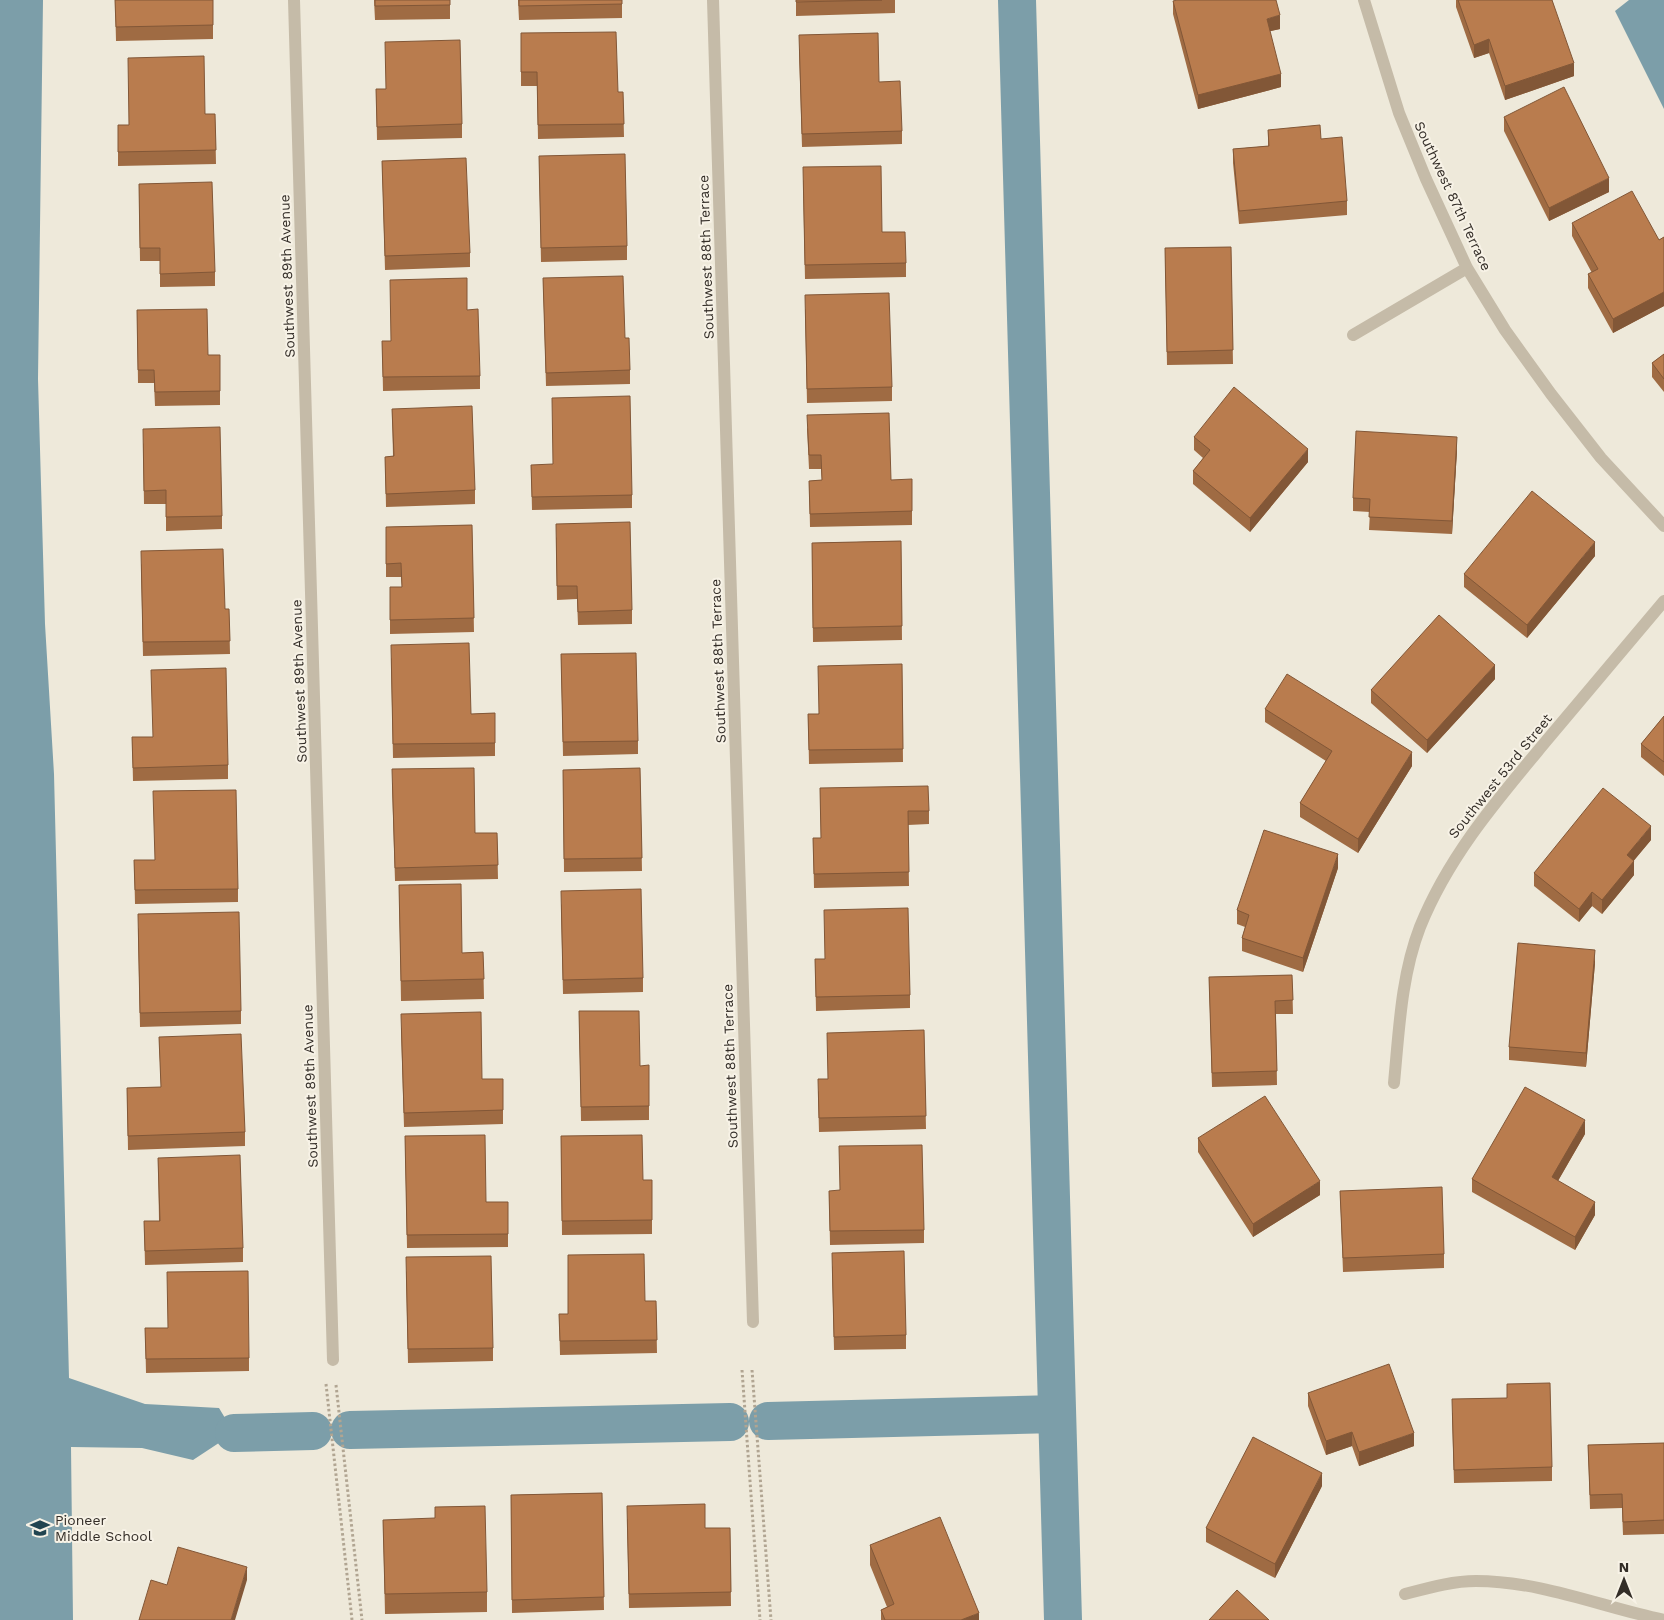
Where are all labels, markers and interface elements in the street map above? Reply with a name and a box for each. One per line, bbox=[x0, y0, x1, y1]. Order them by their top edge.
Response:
street label: Southwest 87th Terrace bbox=[1411, 119, 1495, 273]
street label: Southwest 88th Terrace bbox=[695, 175, 717, 339]
street label: Southwest 89th Avenue bbox=[276, 194, 298, 358]
street label: Southwest 88th Terrace bbox=[707, 579, 729, 743]
street label: Southwest 89th Avenue bbox=[288, 599, 310, 763]
street label: Southwest 53rd Street bbox=[1445, 710, 1555, 841]
street label: Southwest 88th Terrace bbox=[719, 984, 741, 1148]
street label: Southwest 89th Avenue bbox=[299, 1004, 321, 1168]
place label: Pioneer Middle School bbox=[55, 1512, 153, 1544]
school or university icon: Pioneer Middle School bbox=[29, 1517, 51, 1539]
north arrow bbox=[1599, 1555, 1649, 1605]
text: N bbox=[1619, 1559, 1629, 1575]

